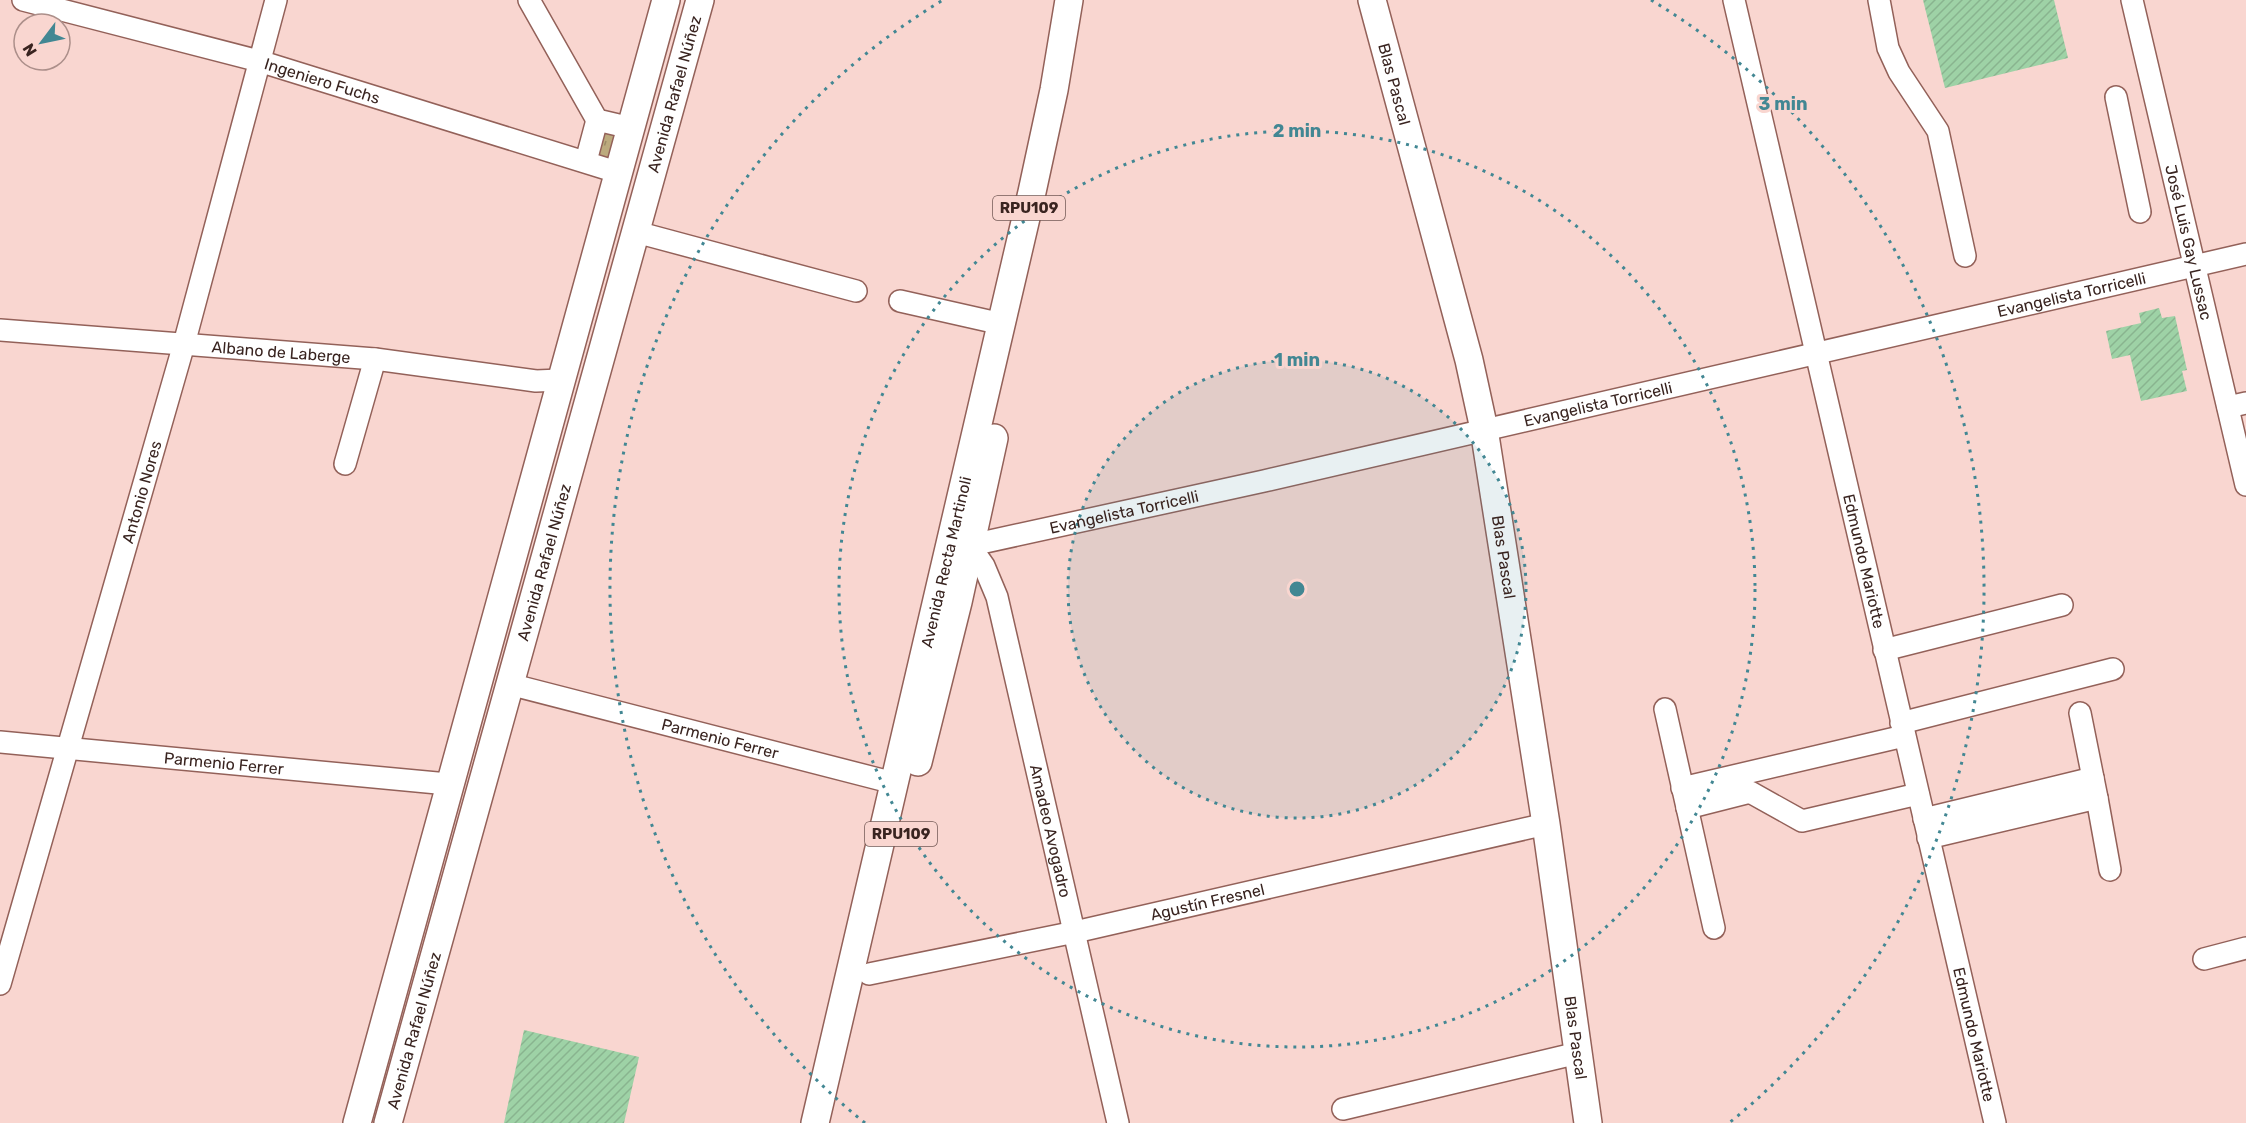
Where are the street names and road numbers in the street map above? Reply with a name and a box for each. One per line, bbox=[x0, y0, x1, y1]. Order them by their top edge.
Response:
street label: Avenida Rafael Núñez bbox=[643, 13, 705, 175]
street label: Blas Pascal bbox=[1375, 41, 1415, 127]
street label: Ingeniero Fuchs bbox=[262, 54, 382, 107]
street label: José Luis Gay Lussac bbox=[2162, 163, 2216, 322]
road number: RPU109 bbox=[993, 196, 1065, 220]
street label: Evangelista Torricelli bbox=[1995, 268, 2148, 321]
street label: Albano de Laberge bbox=[211, 337, 351, 367]
street label: Evangelista Torricelli bbox=[1522, 377, 1674, 430]
street label: Antonio Nores bbox=[118, 438, 165, 545]
street label: Avenida Recta Martinoli bbox=[917, 474, 975, 650]
street label: Avenida Rafael Núñez bbox=[513, 482, 575, 643]
street label: Evangelista Torricelli bbox=[1048, 486, 1200, 537]
street label: Edmundo Mariotte bbox=[1840, 492, 1889, 630]
street label: Blas Pascal bbox=[1488, 514, 1520, 600]
street label: Parmenio Ferrer bbox=[660, 714, 781, 762]
street label: Parmenio Ferrer bbox=[163, 748, 285, 778]
street label: Amadeo Avogadro bbox=[1026, 762, 1075, 899]
road number: RPU109 bbox=[865, 822, 937, 846]
street label: Agustín Fresnel bbox=[1148, 879, 1266, 924]
street label: Avenida Rafael Núñez bbox=[383, 950, 445, 1111]
street label: Edmundo Mariotte bbox=[1950, 965, 1999, 1104]
street label: Blas Pascal bbox=[1561, 995, 1591, 1081]

